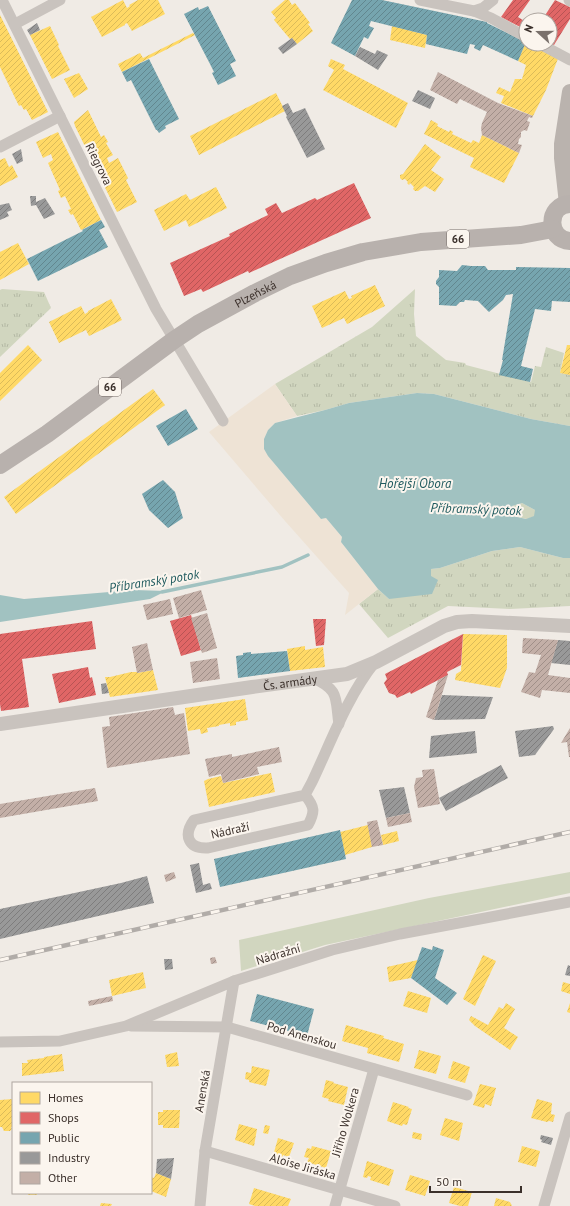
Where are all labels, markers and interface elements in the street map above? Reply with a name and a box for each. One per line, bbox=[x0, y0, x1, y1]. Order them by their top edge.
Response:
north arrow bbox=[518, 12, 558, 52]
text: N bbox=[521, 23, 536, 34]
street label: Riegrova bbox=[82, 141, 116, 187]
road number: 66 bbox=[447, 230, 469, 248]
street label: Plzeňská bbox=[232, 276, 278, 310]
road number: 66 bbox=[99, 378, 121, 396]
water label: Hořejší Obora bbox=[379, 475, 452, 492]
water label: Příbramský potok bbox=[430, 499, 523, 519]
water label: Příbramský potok bbox=[108, 565, 201, 597]
street label: Čs. armády bbox=[262, 671, 318, 693]
street label: Nádraží bbox=[209, 818, 251, 842]
street label: Nádražní bbox=[254, 940, 302, 968]
street label: Pod Anenskou bbox=[265, 1018, 339, 1052]
street label: Anenská bbox=[191, 1068, 213, 1113]
legend bbox=[12, 1082, 152, 1194]
street label: Jiřího Wolkera bbox=[328, 1086, 362, 1159]
text: Homes bbox=[48, 1090, 83, 1105]
text: Shops bbox=[48, 1110, 79, 1125]
text: Public bbox=[48, 1130, 80, 1145]
street label: Aloise Jiráska bbox=[268, 1149, 338, 1183]
text: Industry bbox=[48, 1150, 90, 1165]
scale bar bbox=[430, 1168, 521, 1194]
text: Other bbox=[48, 1170, 77, 1185]
text: 50 m bbox=[436, 1174, 462, 1189]

